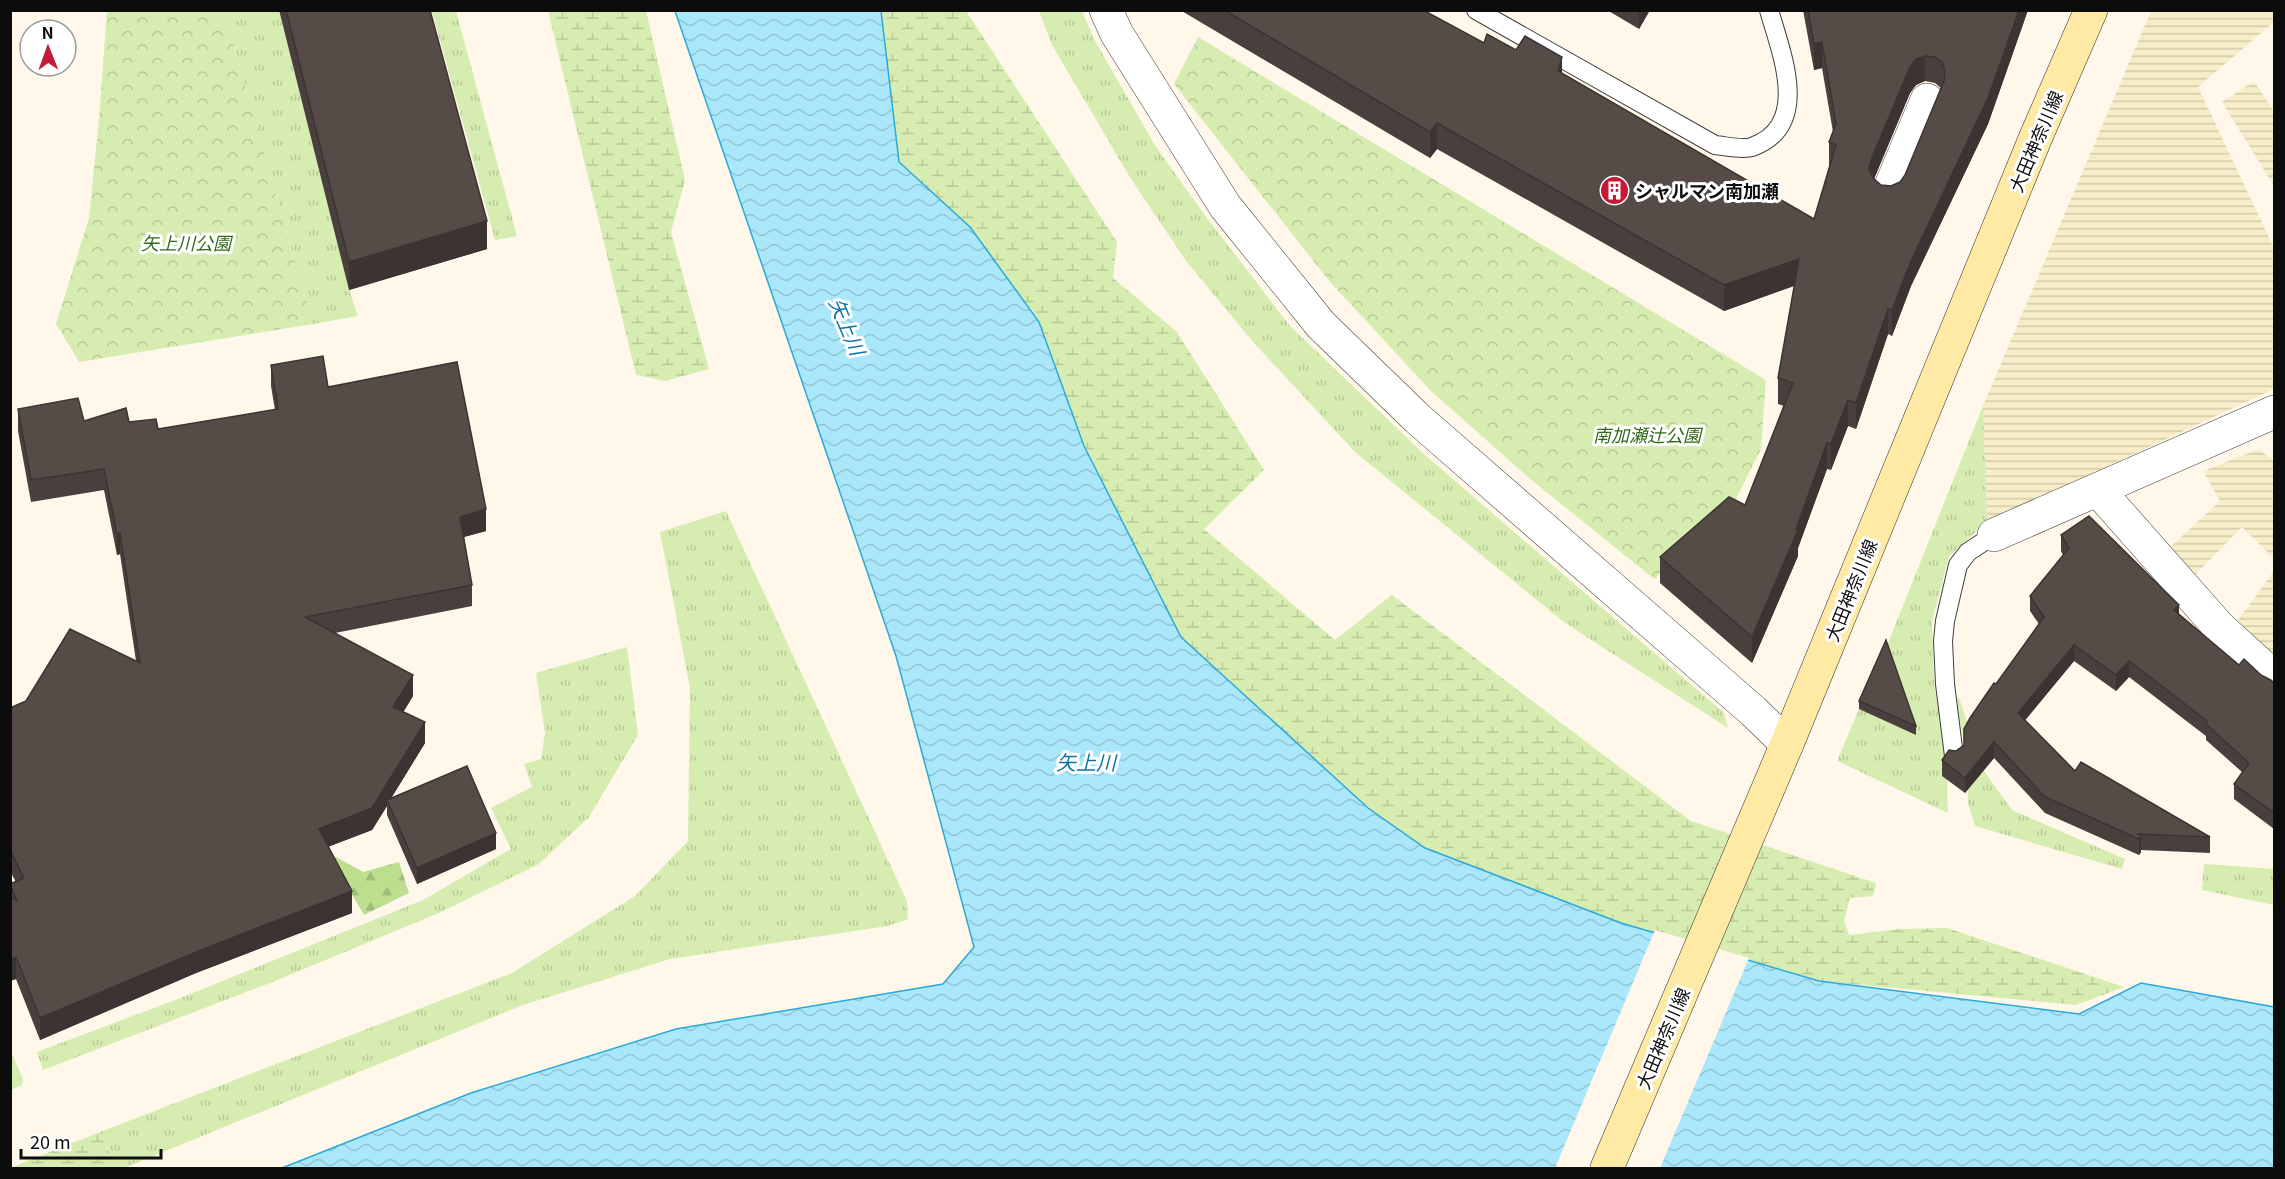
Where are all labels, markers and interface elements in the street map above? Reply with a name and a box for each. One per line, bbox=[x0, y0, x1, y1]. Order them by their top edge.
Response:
north arrow bbox=[18, 18, 78, 78]
text: N bbox=[42, 20, 54, 44]
street label: 大田神奈川線 bbox=[2002, 86, 2068, 196]
building icon: シャルマン南加瀬 bbox=[1598, 174, 1630, 206]
place label: シャルマン南加瀬 bbox=[1635, 177, 1779, 203]
park label: 矢上川公園 bbox=[141, 229, 234, 255]
water label: 矢上川 bbox=[823, 293, 874, 361]
park label: 南加瀬辻公園 bbox=[1593, 421, 1704, 447]
street label: 大田神奈川線 bbox=[1818, 535, 1882, 645]
water label: 矢上川 bbox=[1056, 747, 1118, 776]
street label: 大田神奈川線 bbox=[1629, 983, 1695, 1093]
scale bar bbox=[21, 1122, 160, 1160]
text: 20 m bbox=[30, 1128, 71, 1154]

